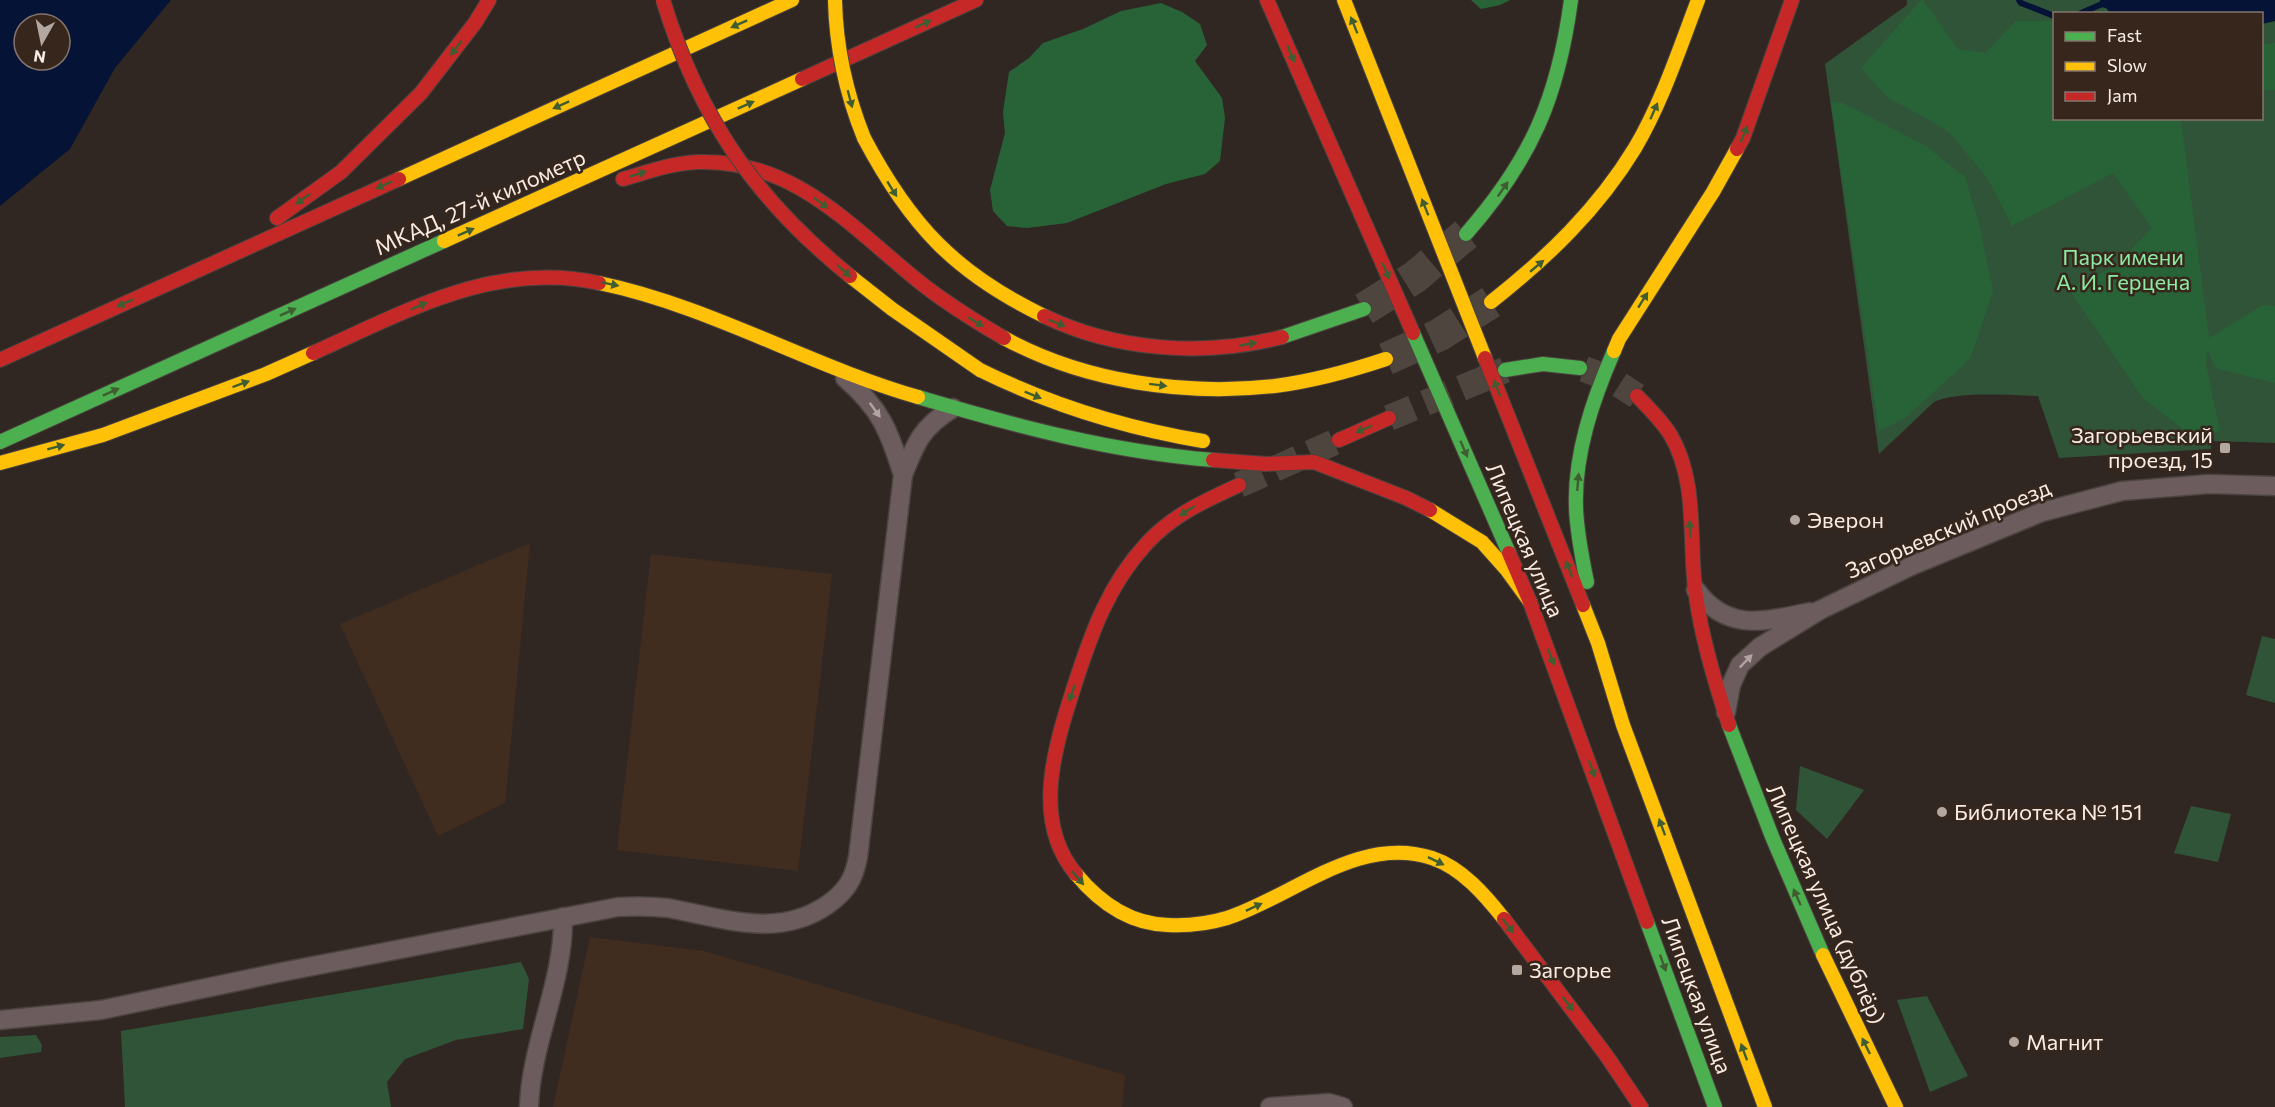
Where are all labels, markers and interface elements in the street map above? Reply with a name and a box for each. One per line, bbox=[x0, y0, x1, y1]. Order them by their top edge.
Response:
north arrow bbox=[12, 12, 72, 72]
legend bbox=[2053, 12, 2263, 120]
one-way arrow bbox=[1349, 16, 1359, 34]
one-way arrow bbox=[730, 20, 747, 29]
one-way arrow bbox=[915, 20, 932, 29]
text: Fast bbox=[2107, 24, 2142, 46]
one-way arrow bbox=[449, 40, 462, 56]
one-way arrow bbox=[1286, 45, 1295, 62]
text: N bbox=[32, 47, 47, 68]
text: Slow bbox=[2107, 54, 2147, 76]
text: Jam bbox=[2107, 84, 2137, 106]
one-way arrow bbox=[846, 90, 855, 108]
one-way arrow bbox=[552, 100, 570, 110]
one-way arrow bbox=[737, 100, 755, 110]
one-way arrow bbox=[1649, 102, 1659, 120]
one-way arrow bbox=[1739, 124, 1749, 142]
street label: МКАД, 27-й километр bbox=[370, 143, 589, 260]
one-way arrow bbox=[629, 169, 647, 178]
one-way arrow bbox=[375, 181, 392, 190]
one-way arrow bbox=[886, 181, 897, 198]
one-way arrow bbox=[1497, 181, 1508, 197]
one-way arrow bbox=[296, 193, 312, 205]
one-way arrow bbox=[813, 197, 829, 209]
one-way arrow bbox=[1420, 198, 1429, 216]
one-way arrow bbox=[458, 227, 475, 236]
park label: Парк имени А. И. Герцена bbox=[2056, 243, 2190, 295]
one-way arrow bbox=[1529, 259, 1545, 272]
one-way arrow bbox=[1381, 262, 1391, 280]
one-way arrow bbox=[836, 264, 852, 277]
one-way arrow bbox=[600, 280, 619, 290]
one-way arrow bbox=[1637, 292, 1648, 308]
one-way arrow bbox=[116, 298, 134, 308]
one-way arrow bbox=[411, 301, 428, 310]
one-way arrow bbox=[280, 307, 298, 317]
one-way arrow bbox=[968, 316, 984, 327]
one-way arrow bbox=[1048, 319, 1066, 328]
one-way arrow bbox=[1239, 339, 1258, 348]
one-way arrow bbox=[232, 379, 250, 388]
one-way arrow bbox=[1492, 379, 1501, 397]
one-way arrow bbox=[1149, 381, 1168, 390]
one-way arrow bbox=[102, 388, 119, 397]
one-way arrow bbox=[1024, 390, 1042, 400]
one-way arrow bbox=[869, 402, 881, 417]
place label: Загорьевский проезд, 15 bbox=[2071, 421, 2213, 473]
one-way arrow bbox=[1354, 424, 1372, 434]
one-way arrow bbox=[1459, 441, 1468, 458]
marker: Загорьевский проезд, 15 bbox=[2218, 441, 2232, 455]
one-way arrow bbox=[47, 442, 66, 452]
street label: Липецкая улица bbox=[1481, 458, 1570, 621]
one-way arrow bbox=[1574, 472, 1583, 491]
street label: Загорьевский проезд bbox=[1841, 473, 2054, 584]
one-way arrow bbox=[1179, 505, 1195, 517]
place label: Эверон bbox=[1807, 506, 1884, 533]
marker: Эверон bbox=[1788, 513, 1802, 527]
one-way arrow bbox=[1686, 520, 1695, 539]
one-way arrow bbox=[1564, 560, 1574, 578]
one-way arrow bbox=[1546, 648, 1556, 666]
one-way arrow bbox=[1738, 655, 1752, 669]
one-way arrow bbox=[1066, 684, 1076, 702]
one-way arrow bbox=[1588, 760, 1598, 778]
street label: Липецкая улица (дублёр) bbox=[1761, 780, 1892, 1028]
place label: Библиотека № 151 bbox=[1954, 798, 2143, 825]
marker: Библиотека № 151 bbox=[1935, 805, 1949, 819]
one-way arrow bbox=[1656, 818, 1666, 836]
one-way arrow bbox=[1427, 855, 1445, 865]
one-way arrow bbox=[1071, 870, 1084, 886]
one-way arrow bbox=[1793, 889, 1802, 906]
one-way arrow bbox=[1246, 902, 1264, 912]
street label: Липецкая улица bbox=[1657, 913, 1738, 1077]
one-way arrow bbox=[1501, 918, 1513, 933]
one-way arrow bbox=[1658, 954, 1668, 972]
place label: Загорье bbox=[1529, 956, 1611, 983]
marker: Загорье bbox=[1510, 963, 1524, 977]
one-way arrow bbox=[1561, 997, 1573, 1012]
place label: Магнит bbox=[2026, 1028, 2103, 1055]
marker: Магнит bbox=[2007, 1035, 2021, 1049]
one-way arrow bbox=[1861, 1037, 1871, 1054]
one-way arrow bbox=[1739, 1043, 1748, 1061]

